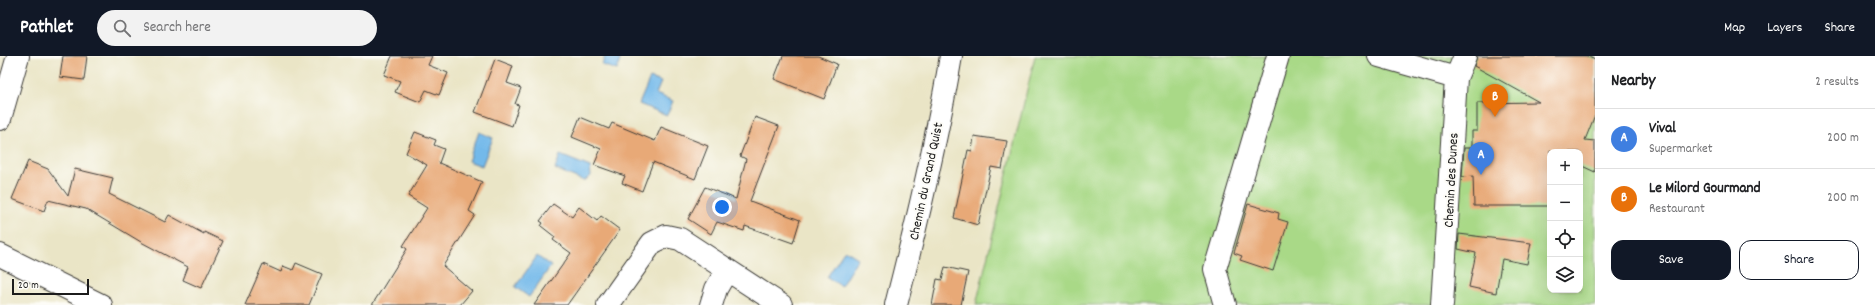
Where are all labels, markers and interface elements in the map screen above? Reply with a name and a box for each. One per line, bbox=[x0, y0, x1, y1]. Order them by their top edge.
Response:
search box bbox=[97, 10, 377, 46]
text: Pathlet bbox=[20, 15, 73, 42]
icon: search bbox=[111, 17, 133, 39]
text: Search here bbox=[143, 17, 211, 39]
text: Map bbox=[1724, 18, 1745, 38]
text: Layers bbox=[1767, 18, 1802, 38]
text: Share bbox=[1824, 18, 1855, 38]
text: Nearby bbox=[1611, 70, 1655, 94]
text: 2 results bbox=[1815, 73, 1859, 92]
pin: B bbox=[1482, 84, 1508, 117]
text: Vival bbox=[1649, 118, 1676, 140]
street label: Chemin du Grand Quist bbox=[905, 121, 949, 242]
text: A bbox=[1620, 129, 1628, 148]
text: 200 m bbox=[1827, 129, 1859, 148]
street label: Chemin des Dunes bbox=[1440, 132, 1464, 228]
text: Supermarket bbox=[1649, 140, 1713, 159]
pin: A bbox=[1468, 142, 1494, 175]
map controls bbox=[1547, 149, 1583, 293]
button: + bbox=[1547, 149, 1583, 185]
text: Le Milord Gourmand bbox=[1649, 178, 1761, 200]
button: − bbox=[1547, 185, 1583, 221]
text: B bbox=[1621, 189, 1627, 208]
text: 200 m bbox=[1827, 189, 1859, 208]
your location bbox=[712, 197, 732, 217]
text: Restaurant bbox=[1649, 200, 1705, 219]
button: locate bbox=[1547, 221, 1583, 257]
button: Save bbox=[1611, 240, 1731, 280]
button: Share bbox=[1739, 240, 1859, 280]
button: layers bbox=[1547, 257, 1583, 293]
scale bar bbox=[12, 277, 89, 296]
text: 20 m bbox=[18, 278, 39, 294]

